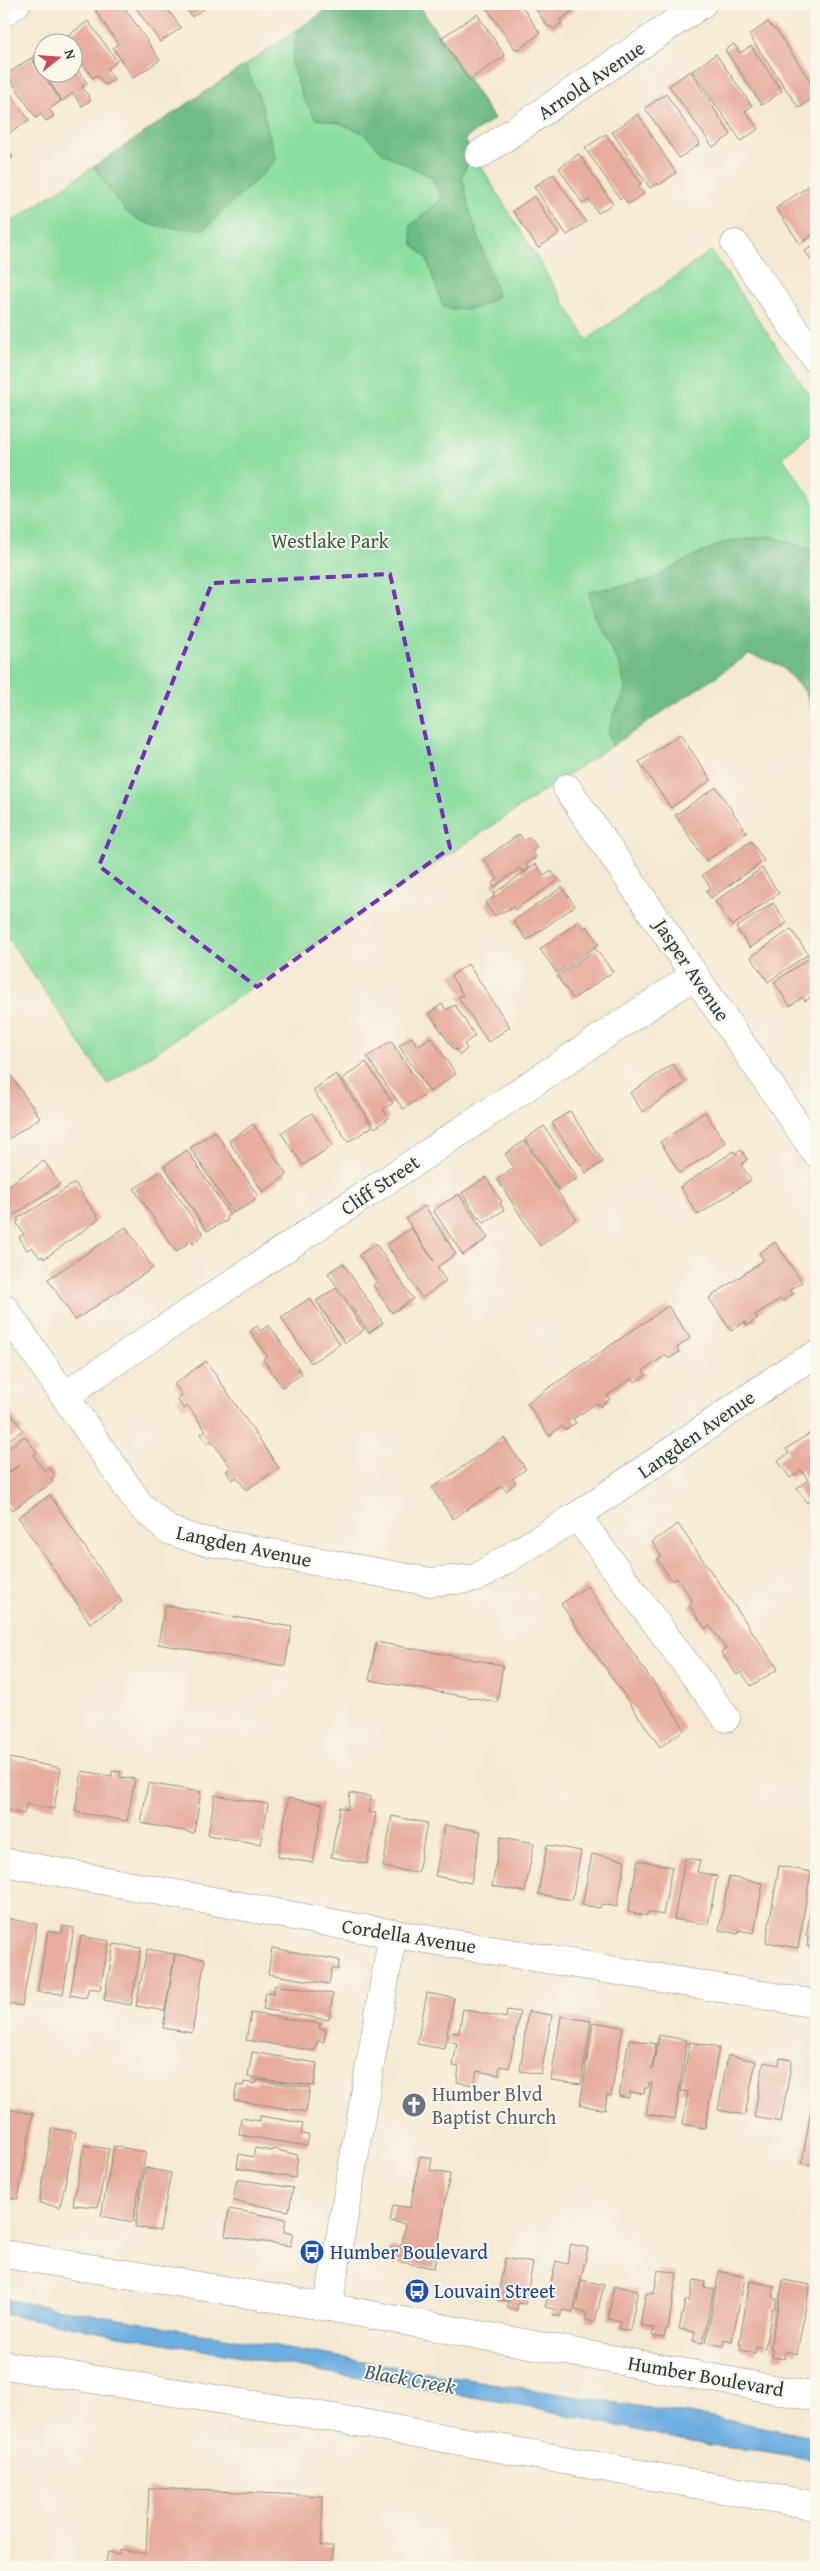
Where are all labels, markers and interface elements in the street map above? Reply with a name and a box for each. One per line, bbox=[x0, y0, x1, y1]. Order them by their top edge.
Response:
north arrow bbox=[32, 32, 82, 82]
street label: Arnold Avenue bbox=[531, 33, 650, 126]
text: N bbox=[60, 47, 82, 62]
park label: Westlake Park bbox=[271, 526, 390, 555]
street label: Jasper Avenue bbox=[646, 910, 737, 1027]
street label: Cliff Street bbox=[334, 1147, 425, 1222]
street label: Langden Avenue bbox=[631, 1382, 760, 1485]
street label: Langden Avenue bbox=[174, 1517, 314, 1574]
street label: Cordella Avenue bbox=[340, 1911, 478, 1960]
place label: Humber Blvd Baptist Church bbox=[432, 2079, 556, 2131]
church icon: Humber Blvd Baptist Church bbox=[401, 2092, 427, 2118]
place label: Humber Boulevard bbox=[330, 2237, 488, 2266]
bus stop icon: Humber Boulevard bbox=[299, 2239, 325, 2265]
place label: Louvain Street bbox=[434, 2276, 556, 2305]
bus stop icon: Louvain Street bbox=[404, 2278, 430, 2304]
street label: Humber Boulevard bbox=[626, 2348, 787, 2404]
water label: Black Creek bbox=[361, 2355, 458, 2402]

